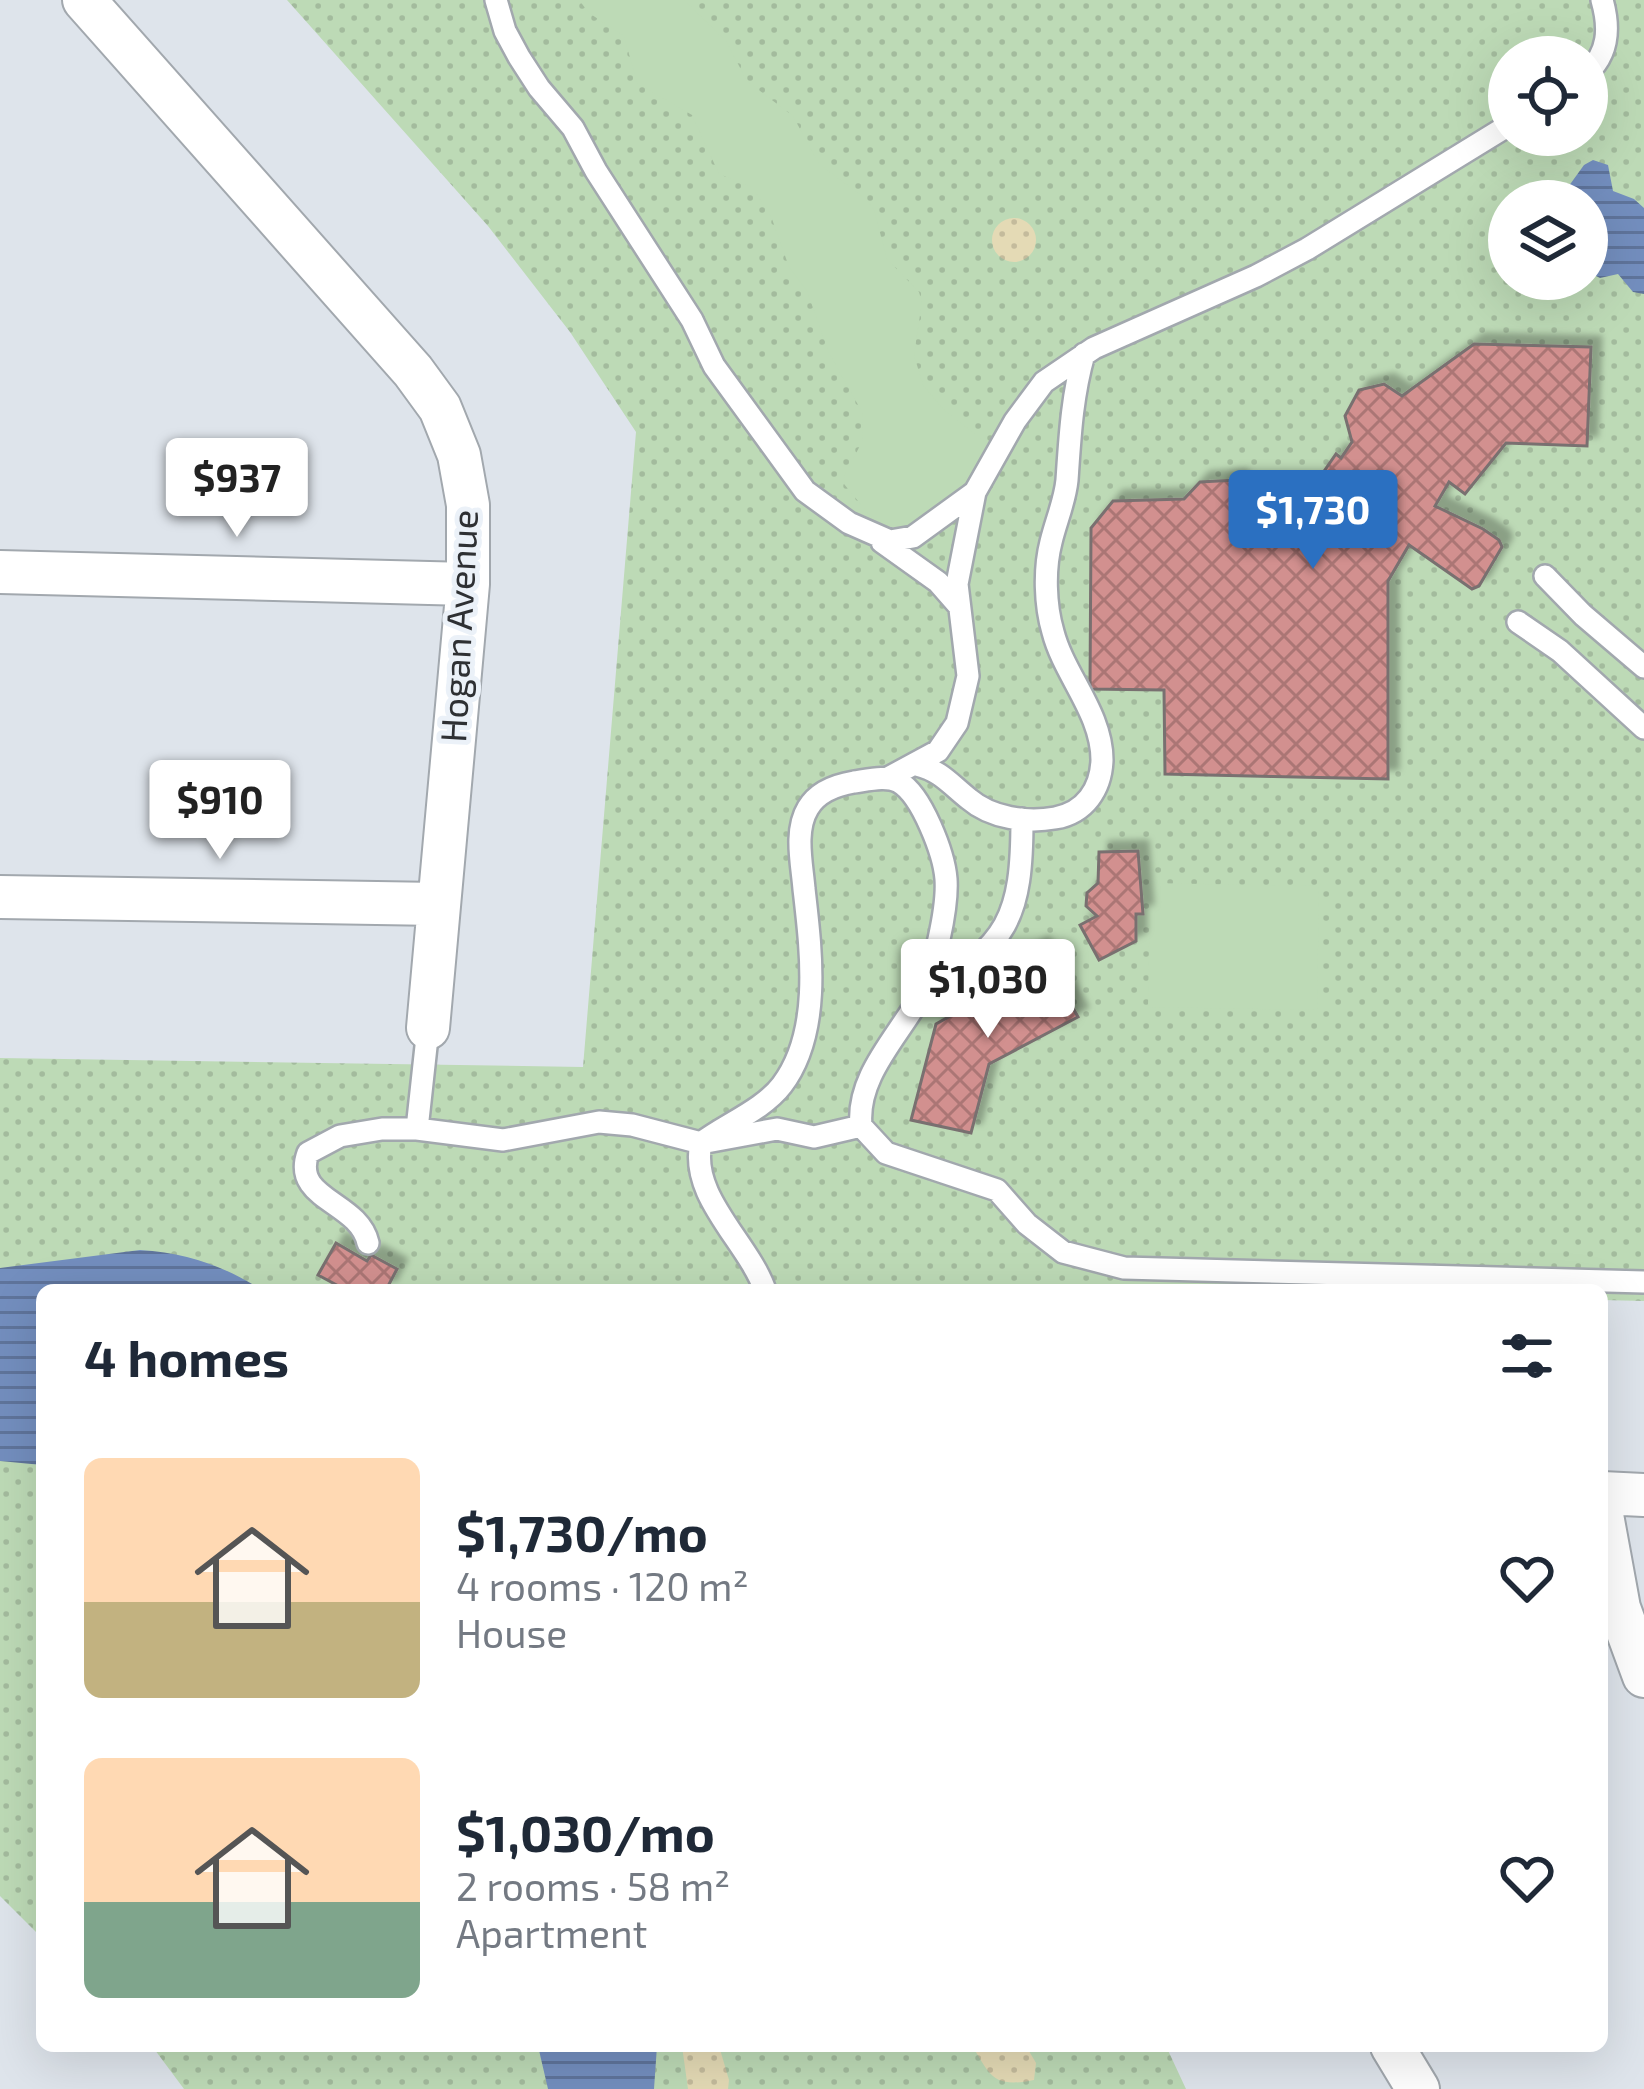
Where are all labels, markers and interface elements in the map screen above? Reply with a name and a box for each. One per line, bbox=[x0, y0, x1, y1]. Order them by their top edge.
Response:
map controls bbox=[1488, 36, 1608, 300]
button: locate bbox=[1488, 36, 1608, 156]
button: layers bbox=[1488, 180, 1608, 300]
pin: $937 bbox=[166, 438, 308, 540]
text: $937 bbox=[193, 453, 281, 500]
pin: $1,730 bbox=[1215, 470, 1411, 572]
text: $1,730 bbox=[1256, 485, 1370, 532]
street label: Hogan Avenue bbox=[430, 509, 485, 743]
pin: $910 bbox=[149, 760, 291, 862]
text: $910 bbox=[176, 775, 264, 822]
pin: $1,030 bbox=[890, 939, 1086, 1041]
text: $1,030 bbox=[928, 954, 1048, 1001]
icon: filters bbox=[1494, 1323, 1560, 1389]
text: 4 homes bbox=[84, 1326, 289, 1387]
text: $1,730/mo bbox=[456, 1501, 708, 1562]
icon: home bbox=[180, 1506, 324, 1650]
icon: heart bbox=[1494, 1545, 1560, 1611]
text: 4 rooms · 120 m² bbox=[456, 1562, 749, 1609]
text: House bbox=[456, 1609, 567, 1656]
text: $1,030/mo bbox=[456, 1801, 715, 1862]
icon: home bbox=[180, 1806, 324, 1950]
icon: heart bbox=[1494, 1845, 1560, 1911]
text: 2 rooms · 58 m² bbox=[456, 1862, 730, 1909]
text: Apartment bbox=[456, 1909, 647, 1956]

